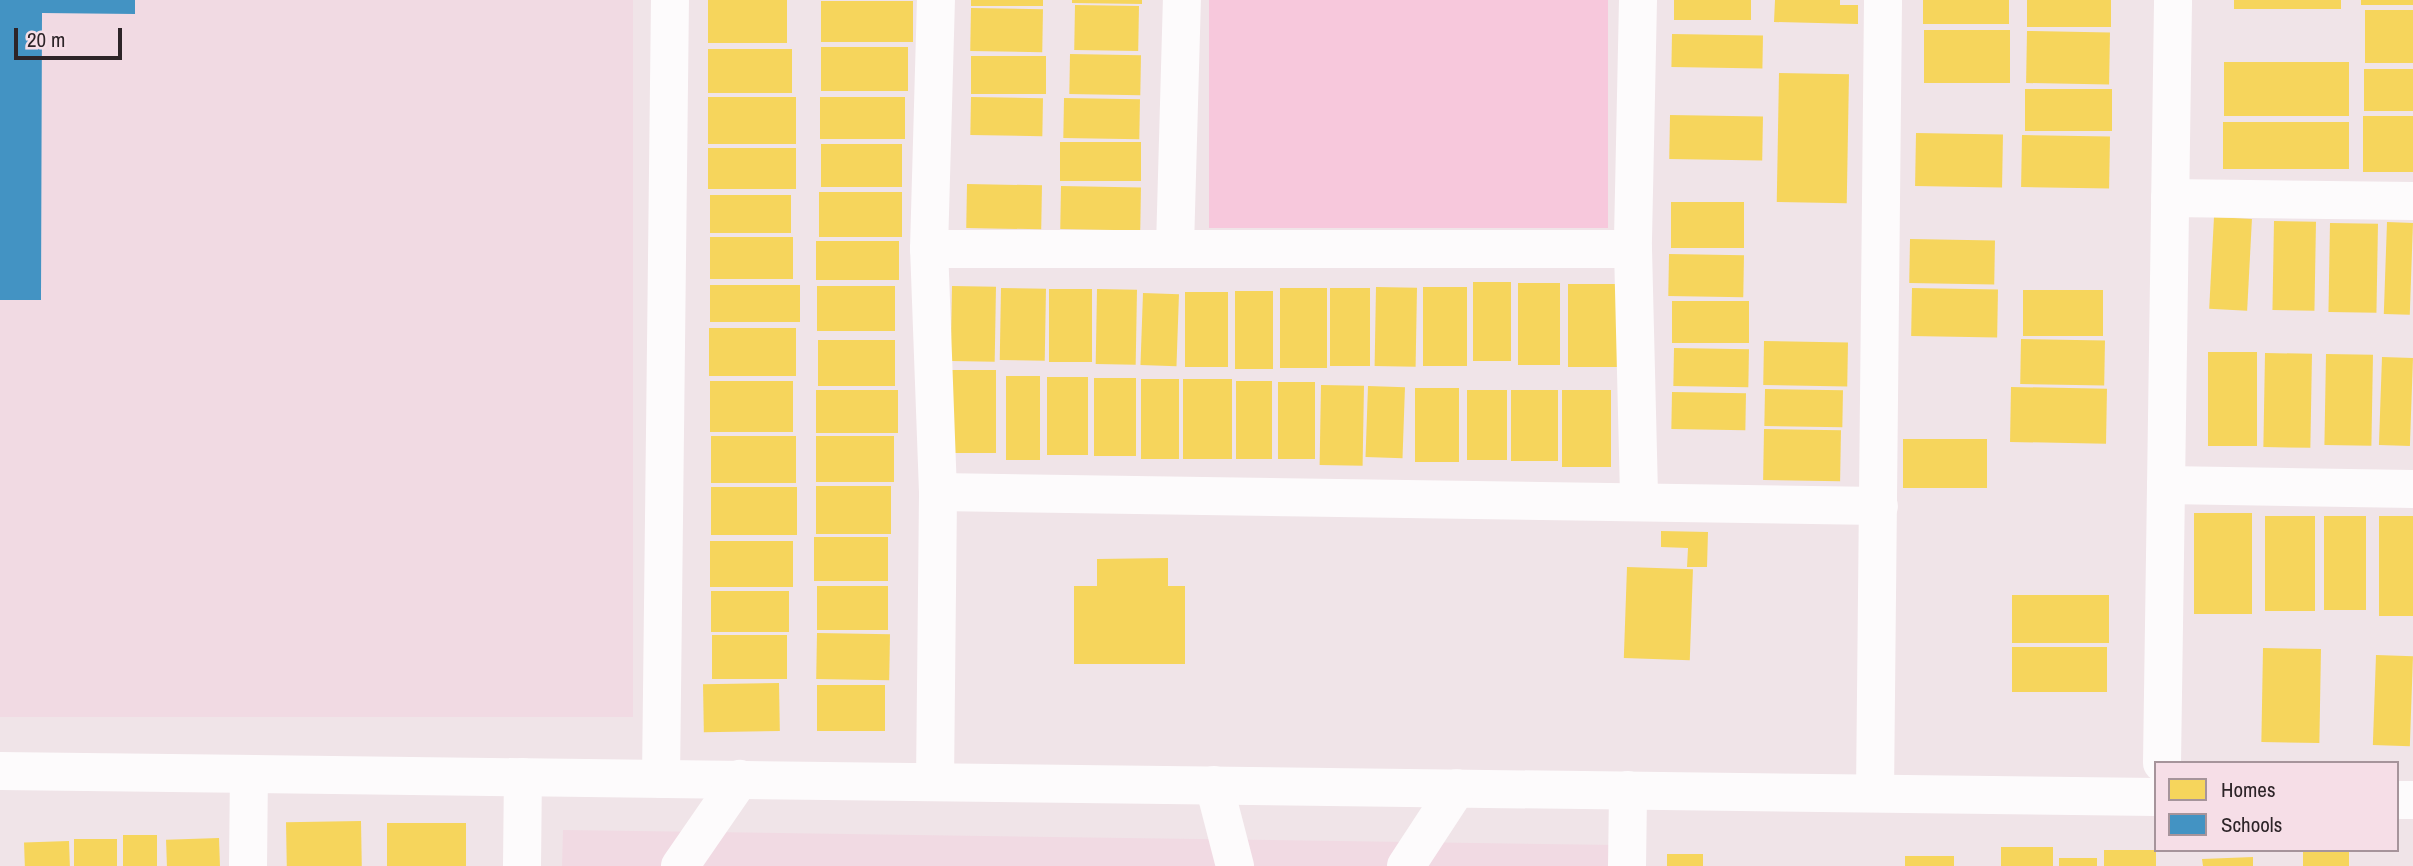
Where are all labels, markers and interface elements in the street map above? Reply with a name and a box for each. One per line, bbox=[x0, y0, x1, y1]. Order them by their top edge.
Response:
scale bar bbox=[18, 14, 126, 58]
text: 20 m bbox=[27, 25, 65, 54]
legend bbox=[2154, 761, 2399, 852]
text: Homes bbox=[2221, 775, 2276, 804]
text: Schools bbox=[2221, 810, 2282, 839]

